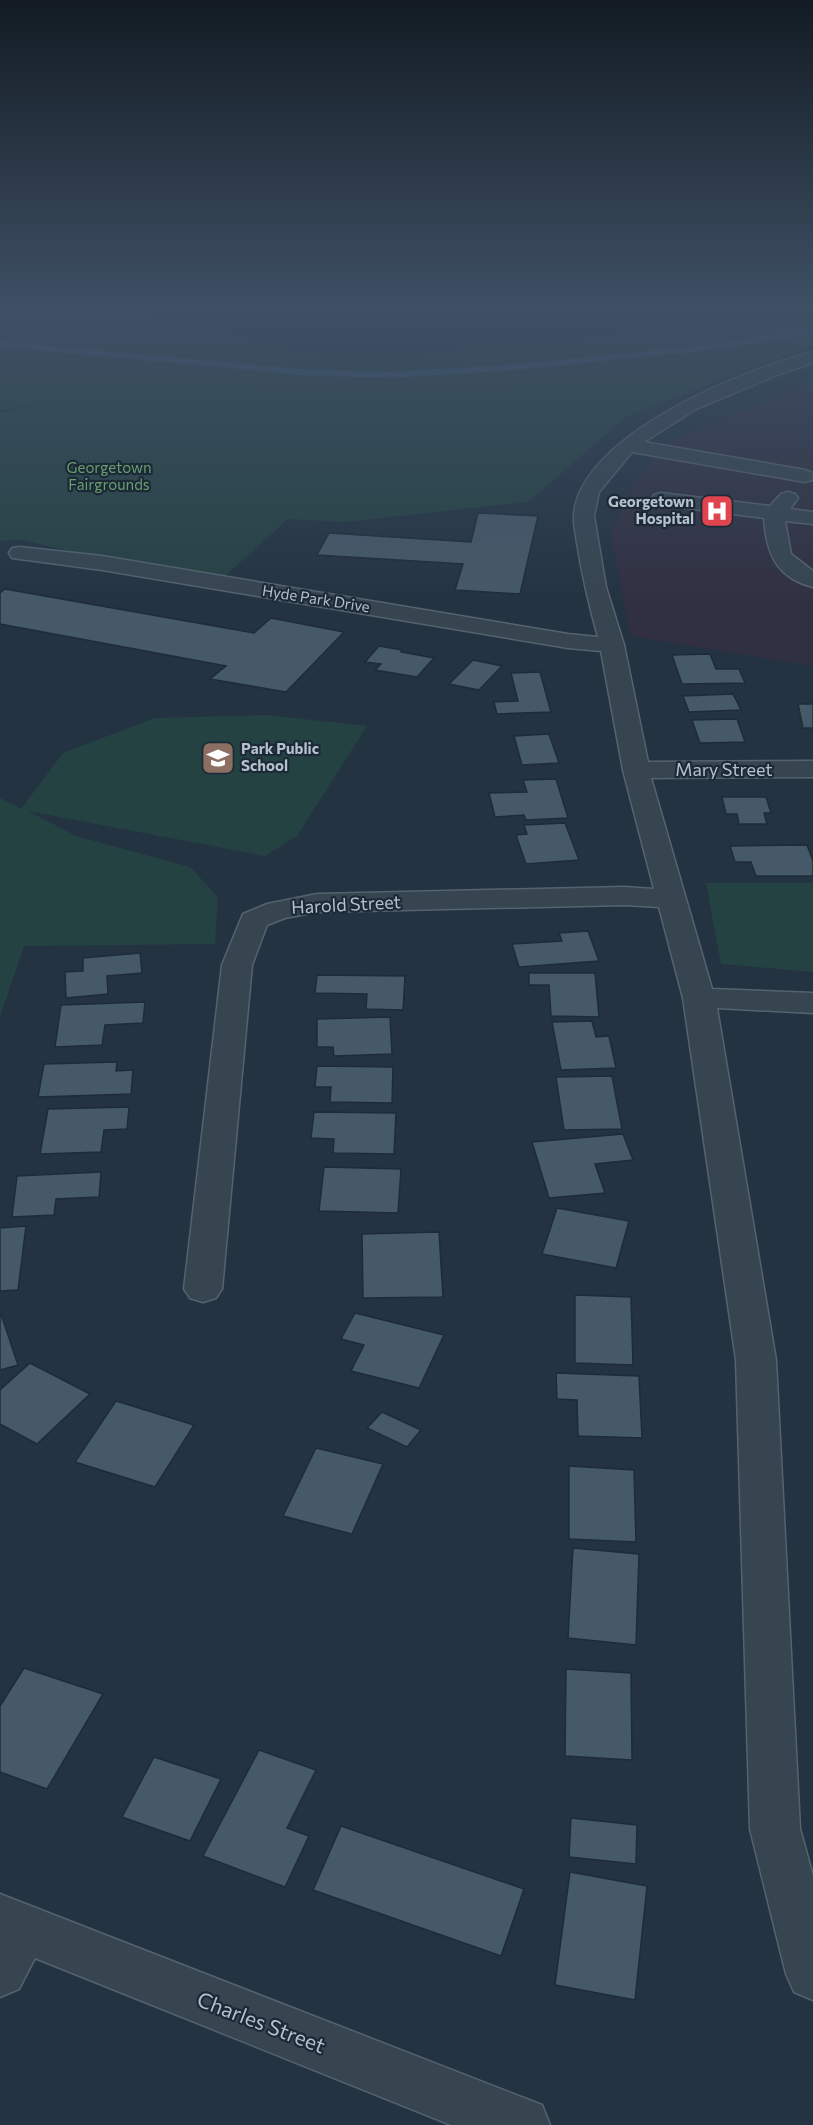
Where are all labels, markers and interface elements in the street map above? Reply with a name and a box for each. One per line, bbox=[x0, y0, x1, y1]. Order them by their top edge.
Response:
park label: Georgetown Fairgrounds bbox=[67, 458, 152, 493]
place label: Georgetown Hospital bbox=[608, 492, 694, 527]
hospital icon: Georgetown Hospital bbox=[699, 493, 735, 529]
street label: Hyde Park Drive bbox=[261, 581, 371, 615]
place label: Park Public School bbox=[241, 739, 319, 774]
school or university icon: Park Public School bbox=[200, 740, 236, 776]
street label: Mary Street bbox=[675, 758, 773, 780]
street label: Harold Street bbox=[291, 890, 401, 918]
street label: Charles Street bbox=[194, 1986, 329, 2057]

